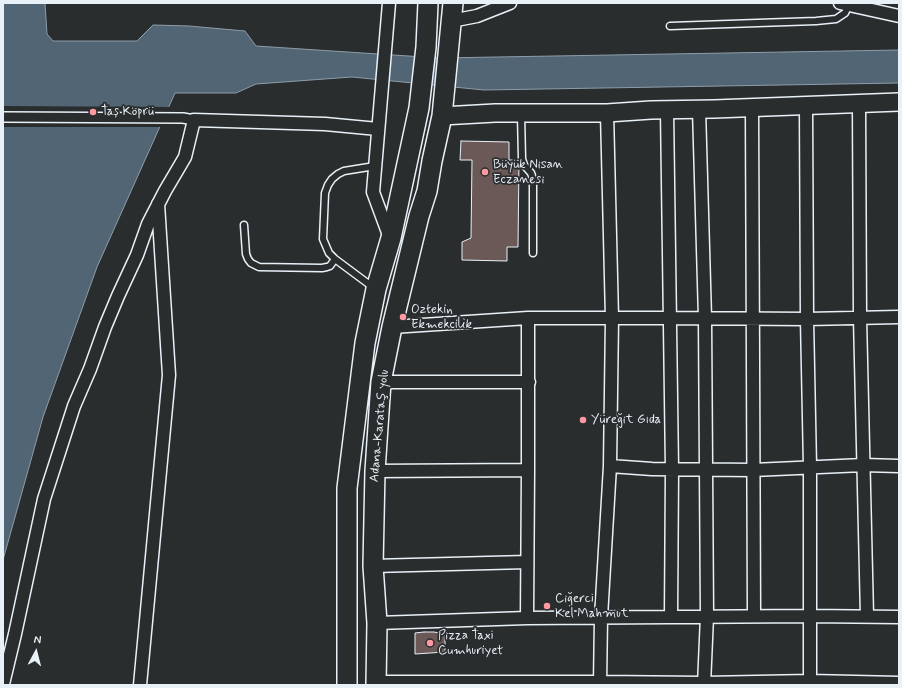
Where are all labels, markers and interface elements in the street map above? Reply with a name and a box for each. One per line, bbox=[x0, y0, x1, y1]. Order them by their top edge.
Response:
place label: Taș Köprü bbox=[101, 104, 154, 120]
marker: Taș Köprü bbox=[88, 107, 98, 117]
place label: Büyük Nisan Eczanesi bbox=[493, 157, 563, 188]
marker: Büyük Nisan Eczanesi bbox=[480, 167, 490, 177]
place label: Oztekin Ekmekcilik bbox=[411, 302, 472, 333]
marker: Oztekin Ekmekcilik bbox=[398, 312, 408, 322]
street label: Adana-Karataş yolu bbox=[367, 369, 393, 483]
place label: Yüreğit Gıda bbox=[591, 412, 661, 428]
marker: Yüreğit Gıda bbox=[578, 415, 588, 425]
place label: Ciğerci Kel Mahmut bbox=[555, 591, 628, 622]
marker: Ciğerci Kel Mahmut bbox=[542, 601, 552, 611]
place label: Pizza Taxi Cumhuriyet bbox=[438, 628, 503, 659]
north arrow bbox=[16, 632, 56, 672]
text: N bbox=[33, 633, 42, 647]
marker: Pizza Taxi Cumhuriyet bbox=[425, 638, 435, 648]

